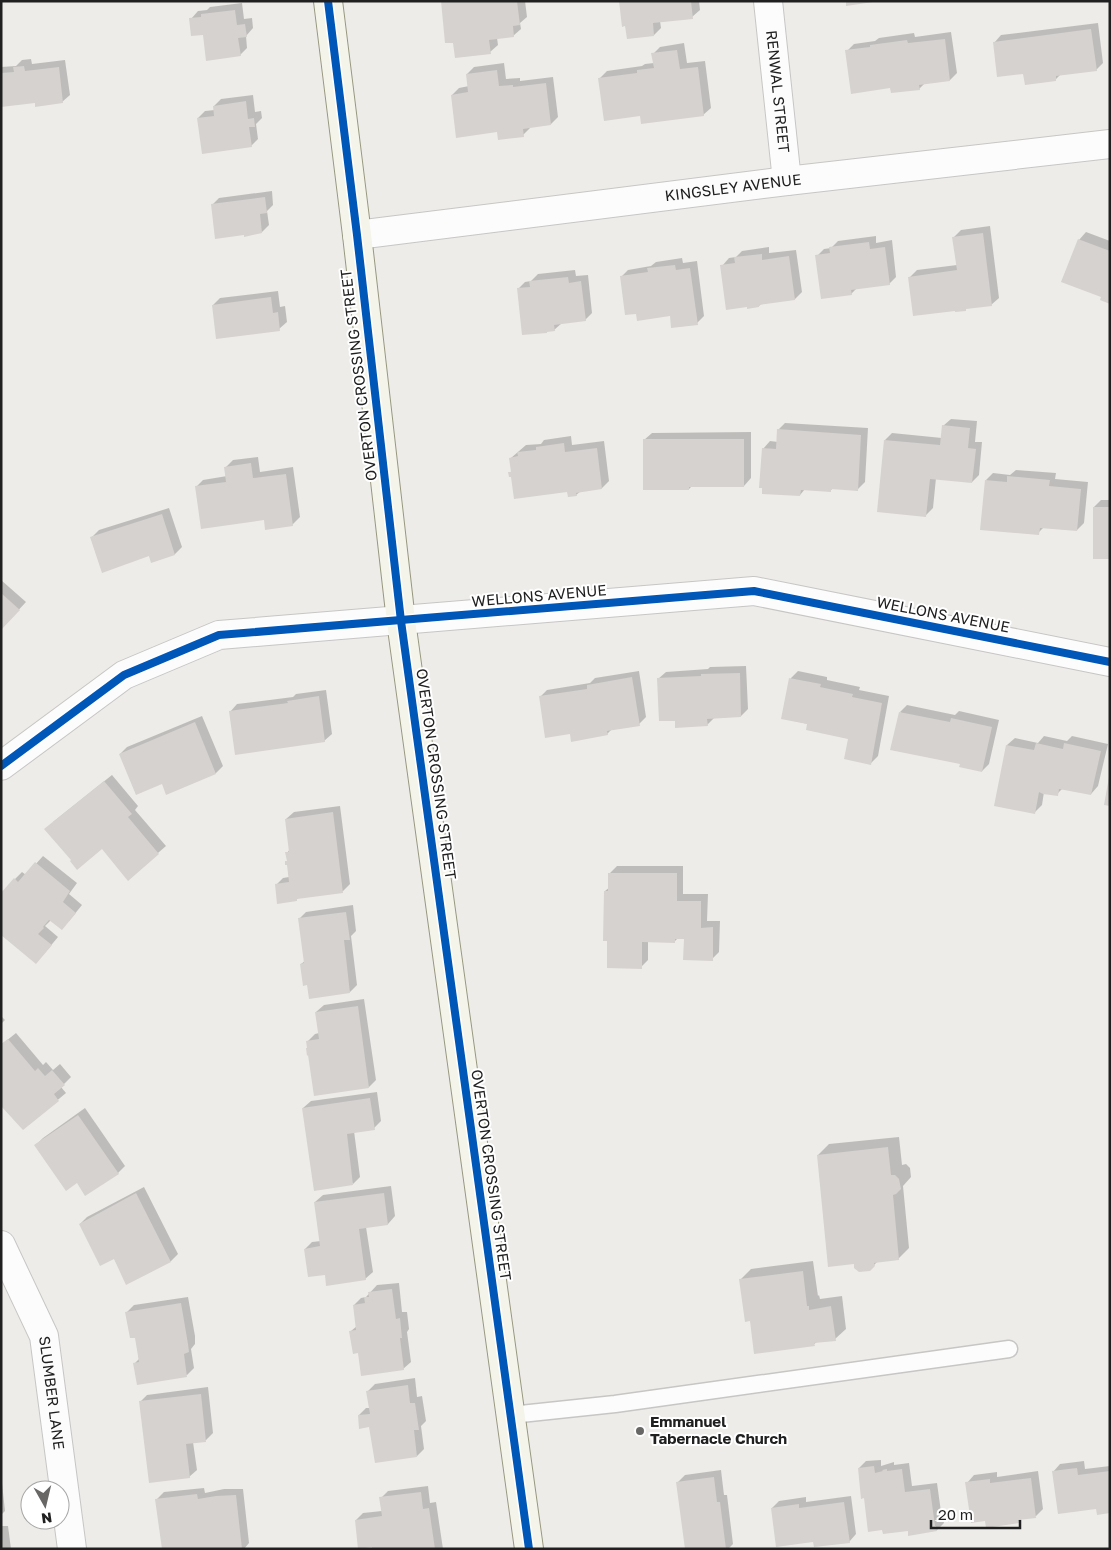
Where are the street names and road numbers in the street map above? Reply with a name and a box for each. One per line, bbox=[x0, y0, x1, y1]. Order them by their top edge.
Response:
street label: RENWAL STREET bbox=[763, 29, 794, 154]
street label: KINGSLEY AVENUE bbox=[664, 169, 802, 204]
street label: OVERTON CROSSING STREET bbox=[336, 268, 380, 482]
street label: WELLONS AVENUE bbox=[471, 580, 607, 610]
street label: WELLONS AVENUE bbox=[875, 592, 1011, 636]
street label: OVERTON CROSSING STREET bbox=[413, 667, 461, 881]
street label: OVERTON CROSSING STREET bbox=[468, 1068, 516, 1282]
street label: SLUMBER LANE bbox=[36, 1335, 69, 1451]

